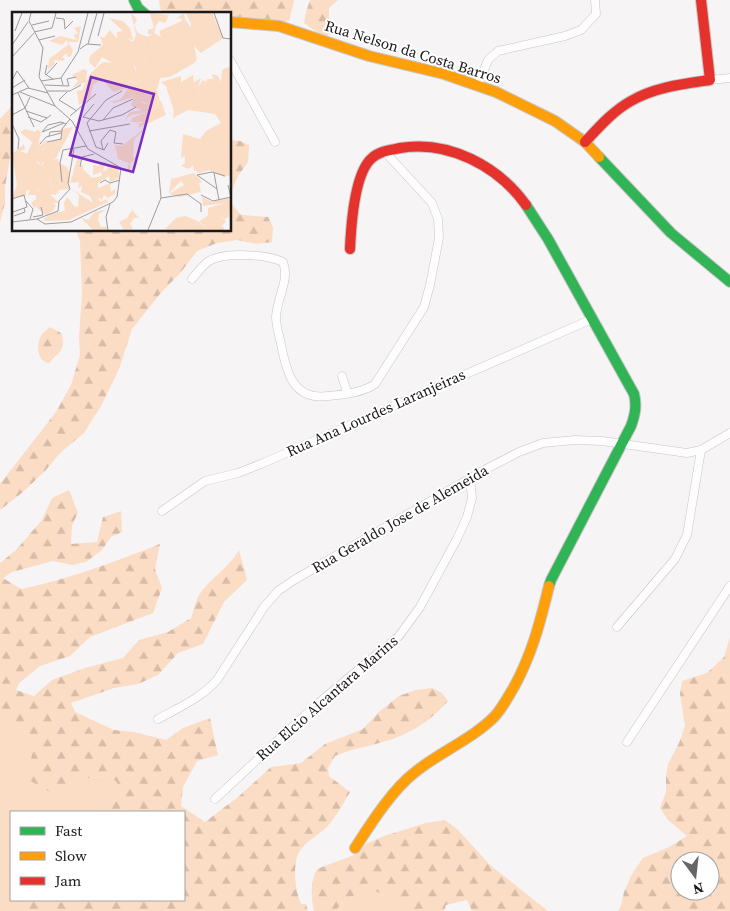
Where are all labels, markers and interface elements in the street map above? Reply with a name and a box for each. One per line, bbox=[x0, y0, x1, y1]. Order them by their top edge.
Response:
inset map bbox=[12, 12, 231, 231]
street label: Rua Nelson da Costa Barros bbox=[322, 15, 504, 88]
street label: Rua Ana Lourdes Laranjeiras bbox=[283, 364, 469, 462]
street label: Rua Geraldo Jose de Alemeida bbox=[308, 459, 492, 578]
street label: Rua Elcio Alcantara Marins bbox=[251, 630, 402, 765]
legend bbox=[10, 811, 185, 901]
text: Fast bbox=[55, 820, 82, 841]
text: Slow bbox=[55, 845, 87, 866]
north arrow bbox=[670, 851, 720, 901]
text: Jam bbox=[54, 870, 82, 891]
text: N bbox=[691, 878, 706, 900]

